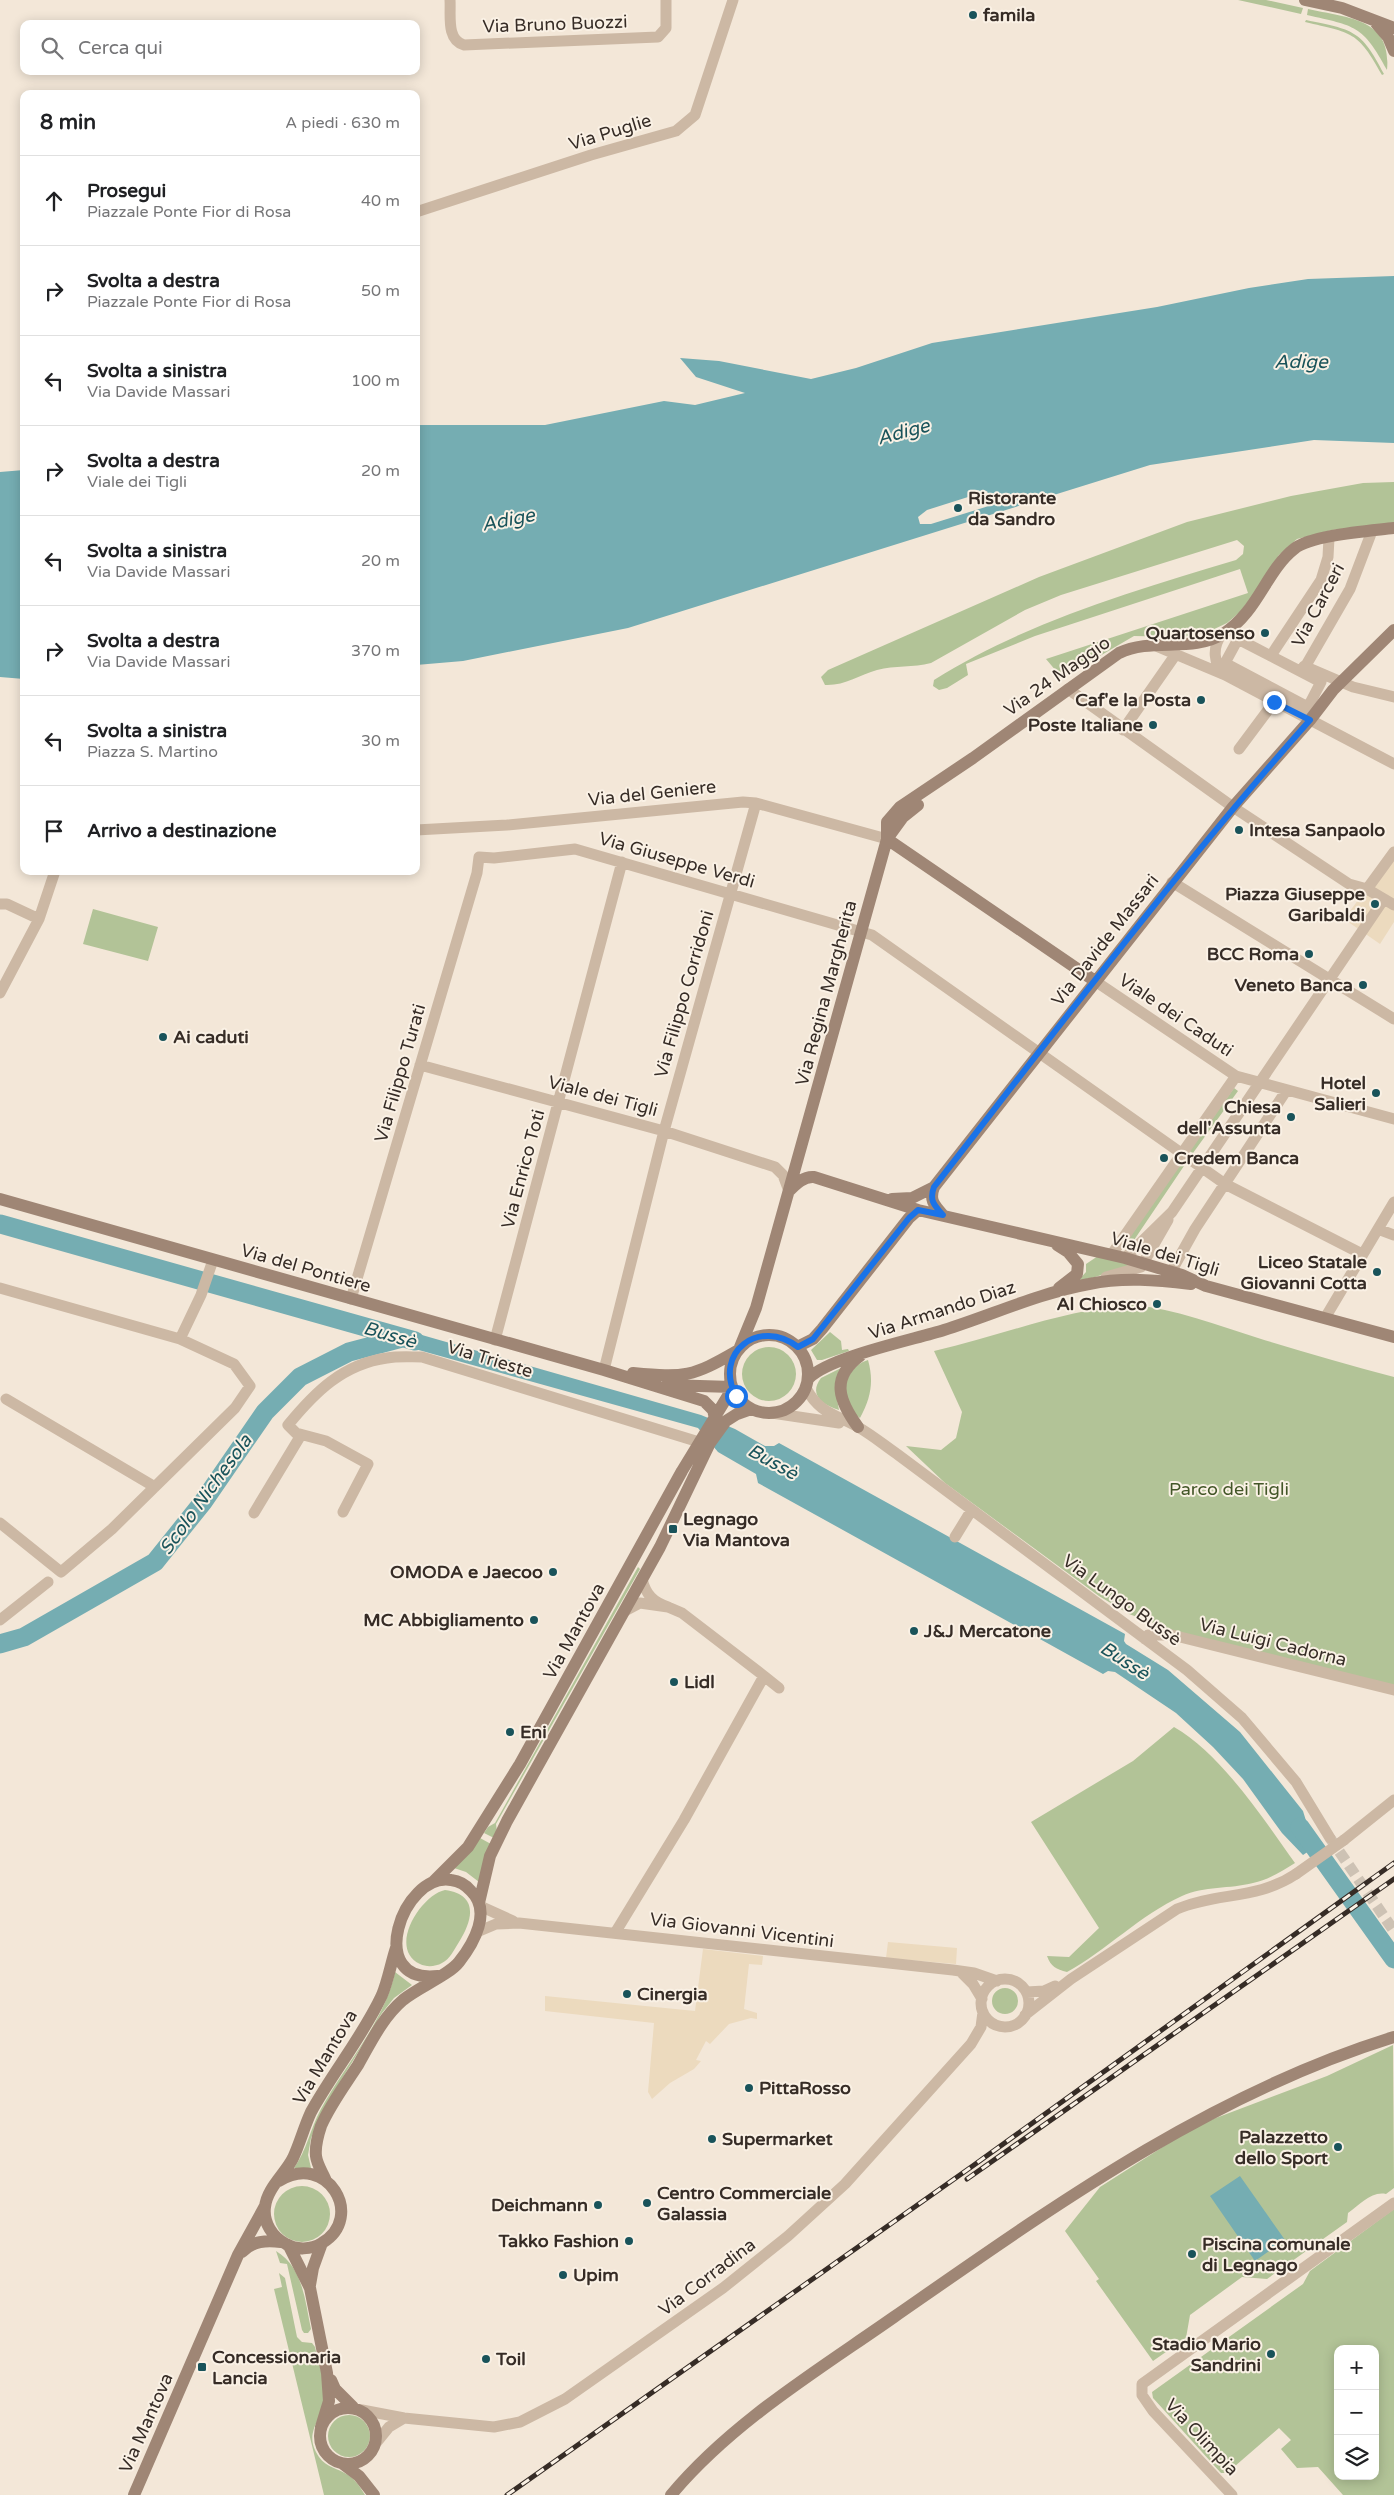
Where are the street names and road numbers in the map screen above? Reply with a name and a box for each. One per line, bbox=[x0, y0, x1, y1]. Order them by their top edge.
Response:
street label: Via Bruno Buozzi bbox=[482, 10, 628, 38]
street label: Via Puglie bbox=[566, 109, 654, 155]
street label: Via Carceri bbox=[1287, 559, 1349, 651]
street label: Via 24 Maggio bbox=[1000, 631, 1114, 721]
street label: Via del Geniere bbox=[587, 775, 717, 811]
street label: Via Giuseppe Verdi bbox=[596, 827, 758, 893]
street label: Via Davide Massari bbox=[1047, 870, 1163, 1010]
street label: Via Regina Margherita bbox=[791, 898, 861, 1088]
street label: Via Filippo Corridoni bbox=[650, 908, 718, 1080]
street label: Viale dei Caduti bbox=[1115, 969, 1237, 1061]
street label: Via Filippo Turati bbox=[370, 1001, 430, 1145]
street label: Viale dei Tigli bbox=[546, 1071, 660, 1121]
street label: Via Enrico Toti bbox=[497, 1107, 549, 1231]
street label: Viale dei Tigli bbox=[1108, 1227, 1222, 1281]
street label: Via del Pontiere bbox=[238, 1239, 374, 1297]
street label: Via Armando Diaz bbox=[866, 1276, 1018, 1344]
street label: Via Trieste bbox=[444, 1336, 536, 1382]
street label: Via Lungo Bussè bbox=[1058, 1549, 1186, 1651]
street label: Via Mantova bbox=[538, 1579, 610, 1683]
street label: Via Luigi Cadorna bbox=[1197, 1613, 1349, 1671]
street label: Via Giovanni Vicentini bbox=[649, 1908, 835, 1952]
street label: Via Mantova bbox=[288, 2005, 362, 2109]
street label: Via Corradina bbox=[654, 2233, 760, 2321]
street label: Via Mantova bbox=[114, 2370, 178, 2476]
street label: Via Olimpia bbox=[1161, 2394, 1243, 2480]

